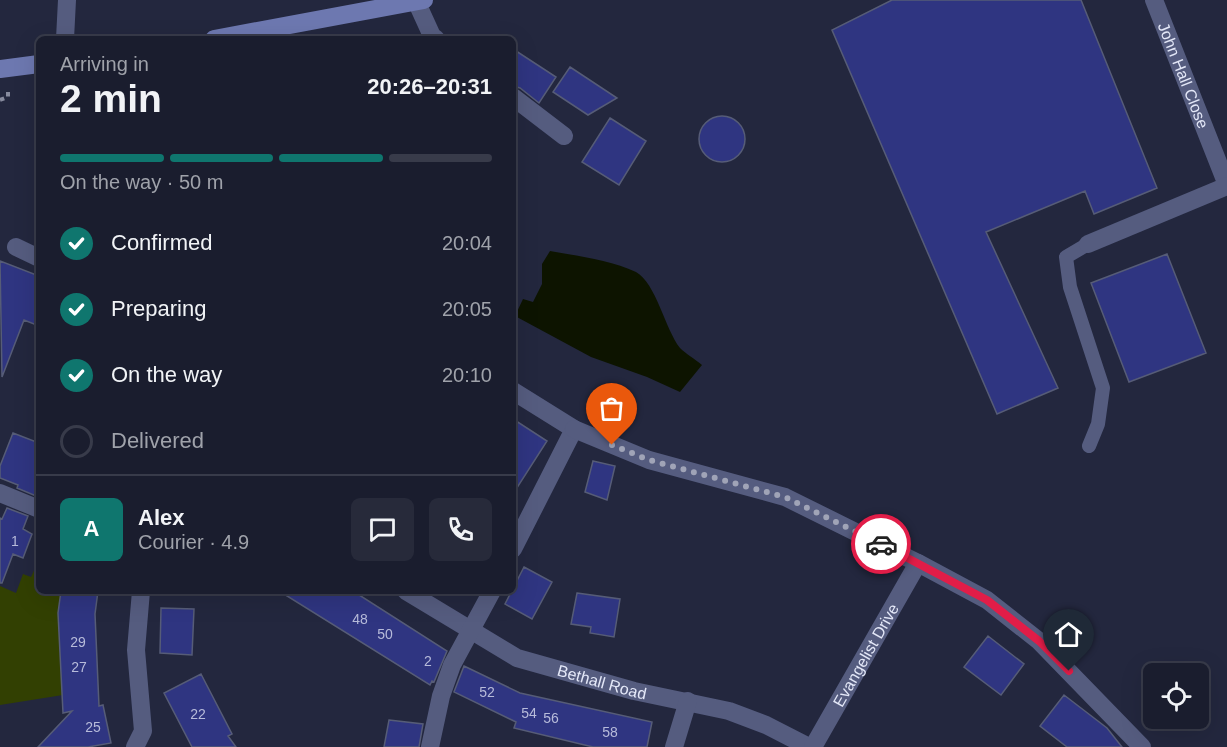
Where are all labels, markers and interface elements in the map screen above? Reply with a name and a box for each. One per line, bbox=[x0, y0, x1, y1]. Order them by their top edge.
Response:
street label: John Hall Close bbox=[1155, 20, 1212, 131]
text: Arriving in bbox=[60, 53, 149, 75]
text: 20:26–20:31 bbox=[367, 74, 492, 99]
text: 2 min bbox=[60, 77, 162, 120]
text: On the way · 50 m bbox=[60, 171, 223, 193]
icon: check bbox=[60, 227, 93, 260]
text: Confirmed bbox=[111, 230, 212, 255]
text: 20:04 bbox=[442, 232, 492, 254]
icon: check bbox=[60, 293, 93, 326]
text: Preparing bbox=[111, 296, 206, 321]
text: 20:05 bbox=[442, 298, 492, 320]
icon: check bbox=[60, 359, 93, 392]
text: On the way bbox=[111, 362, 222, 387]
text: 20:10 bbox=[442, 364, 492, 386]
pin bbox=[586, 383, 637, 445]
icon: bag bbox=[595, 392, 628, 425]
text: Delivered bbox=[111, 428, 204, 453]
button: chat bbox=[351, 498, 414, 561]
button: phone bbox=[429, 498, 492, 561]
text: Alex bbox=[138, 505, 184, 530]
courier bbox=[851, 514, 911, 574]
text: A bbox=[84, 516, 99, 541]
icon: car bbox=[865, 528, 898, 561]
text: Courier · 4.9 bbox=[138, 531, 249, 553]
house number: 1 bbox=[11, 533, 19, 549]
street label: Evangelist Drive bbox=[829, 600, 902, 709]
pin bbox=[1043, 609, 1094, 671]
house number: 48 bbox=[352, 611, 368, 627]
icon: home bbox=[1052, 618, 1085, 651]
house number: 50 bbox=[377, 626, 393, 642]
house number: 29 bbox=[70, 634, 86, 650]
house number: 2 bbox=[424, 653, 432, 669]
house number: 27 bbox=[71, 659, 87, 675]
street label: Bethall Road bbox=[556, 661, 648, 702]
map controls bbox=[1143, 663, 1209, 729]
button: locate bbox=[1143, 663, 1209, 729]
house number: 52 bbox=[479, 684, 495, 700]
house number: 54 bbox=[521, 705, 537, 721]
house number: 22 bbox=[190, 706, 206, 722]
house number: 56 bbox=[543, 710, 559, 726]
house number: 25 bbox=[85, 719, 101, 735]
house number: 58 bbox=[602, 724, 618, 740]

